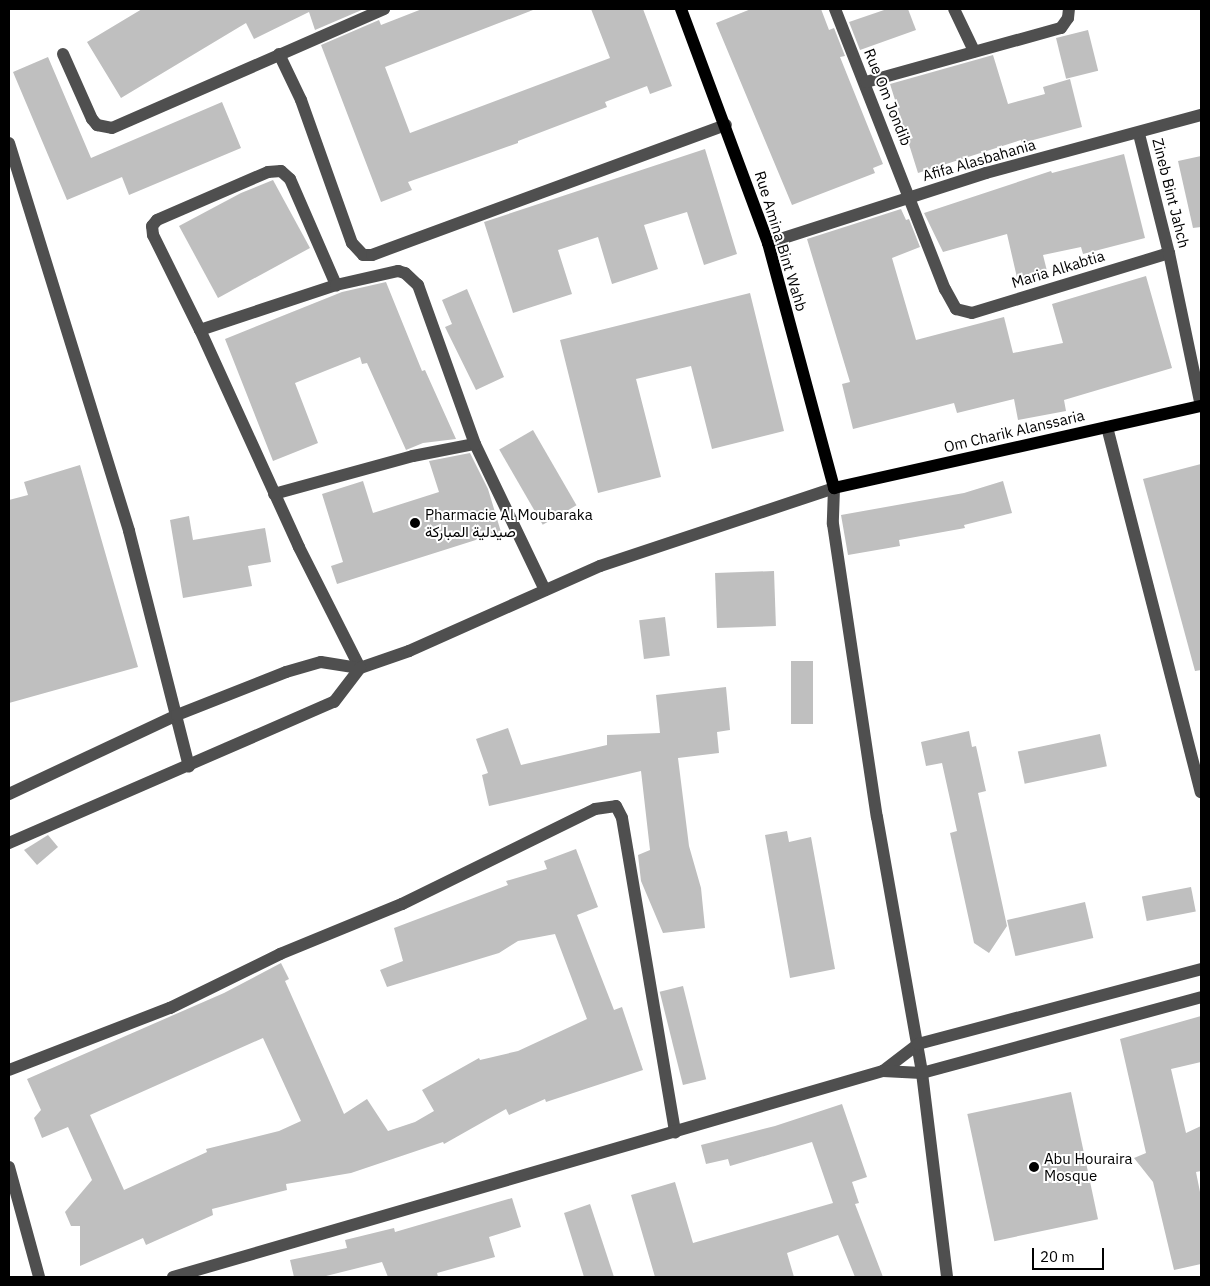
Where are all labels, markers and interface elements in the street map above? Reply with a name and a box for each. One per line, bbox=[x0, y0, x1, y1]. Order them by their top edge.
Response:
street label: Rue Om Jondib bbox=[860, 46, 916, 148]
street label: Afifa Alasbahania bbox=[920, 135, 1038, 185]
street label: Zineb Bint Jahch bbox=[1149, 136, 1193, 250]
street label: Rue Amina Bint Wahb bbox=[751, 169, 811, 313]
street label: Maria Alkabtia bbox=[1009, 246, 1107, 292]
street label: Om Charik Alanssaria bbox=[942, 406, 1086, 456]
place label: Pharmacie Al Moubaraka صيدلية المباركة bbox=[425, 505, 593, 540]
marker: Pharmacie Al Moubaraka صيدلية المباركة bbox=[409, 517, 421, 529]
place label: Abu Houraira Mosque bbox=[1044, 1149, 1133, 1184]
marker: Abu Houraira Mosque bbox=[1028, 1161, 1040, 1173]
scale bar bbox=[1035, 1238, 1108, 1270]
text: 20 m bbox=[1040, 1247, 1075, 1266]

